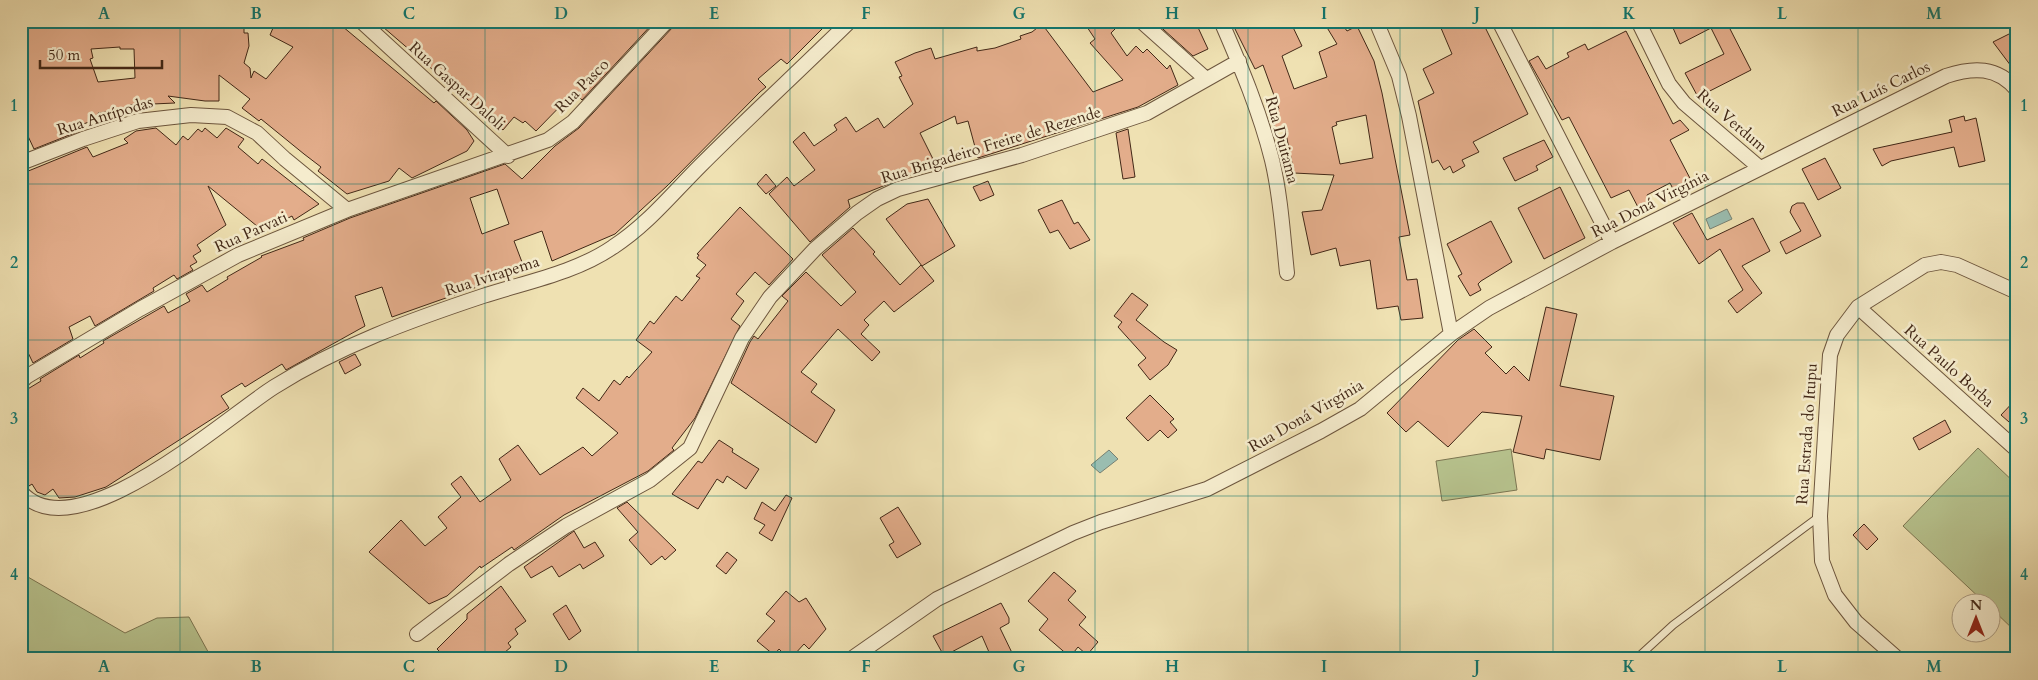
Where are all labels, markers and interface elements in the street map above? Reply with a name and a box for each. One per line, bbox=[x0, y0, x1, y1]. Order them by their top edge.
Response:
text: A bbox=[98, 3, 110, 25]
text: B bbox=[250, 3, 262, 25]
text: C bbox=[403, 3, 415, 25]
text: D bbox=[554, 3, 568, 25]
text: E bbox=[709, 3, 719, 25]
text: F bbox=[861, 3, 871, 25]
text: G bbox=[1012, 3, 1026, 25]
text: H bbox=[1165, 3, 1179, 25]
text: I bbox=[1321, 3, 1327, 25]
text: J bbox=[1472, 3, 1480, 25]
text: K bbox=[1623, 3, 1636, 25]
text: L bbox=[1777, 3, 1788, 25]
text: M bbox=[1926, 3, 1942, 25]
street label: Rua Gaspar Daloli bbox=[404, 37, 510, 136]
scale bar bbox=[40, 38, 162, 70]
text: 50 m bbox=[48, 45, 80, 65]
street label: Rua Pasco bbox=[550, 54, 614, 118]
street label: Rua Luís Carlos bbox=[1828, 56, 1934, 122]
street label: Rua Verdum bbox=[1692, 84, 1772, 158]
street label: Rua Antípodas bbox=[54, 91, 156, 141]
street label: Rua Duitama bbox=[1260, 94, 1304, 186]
text: 1 bbox=[10, 95, 18, 117]
text: 1 bbox=[2020, 95, 2028, 117]
street label: Rua Brigadeiro Freire de Rezende bbox=[878, 101, 1104, 189]
street label: Rua Doná Virgínia bbox=[1587, 165, 1713, 243]
street label: Rua Parvati bbox=[211, 206, 291, 258]
street label: Rua Ivirapema bbox=[442, 250, 542, 302]
text: 2 bbox=[10, 252, 18, 274]
text: 2 bbox=[2020, 252, 2028, 274]
street label: Rua Paulo Borba bbox=[1899, 320, 1999, 412]
street label: Rua Estrada do Itupu bbox=[1791, 362, 1823, 506]
street label: Rua Doná Virgínia bbox=[1245, 374, 1367, 458]
text: 3 bbox=[10, 408, 18, 430]
text: 3 bbox=[2020, 408, 2028, 430]
text: 4 bbox=[10, 564, 18, 586]
text: 4 bbox=[2020, 564, 2028, 586]
north arrow bbox=[1950, 592, 2000, 642]
text: N bbox=[1970, 596, 1982, 615]
text: A bbox=[98, 656, 110, 678]
text: B bbox=[250, 656, 262, 678]
text: C bbox=[403, 656, 415, 678]
text: D bbox=[554, 656, 568, 678]
text: E bbox=[709, 656, 719, 678]
text: F bbox=[861, 656, 871, 678]
text: G bbox=[1012, 656, 1026, 678]
text: H bbox=[1165, 656, 1179, 678]
text: I bbox=[1321, 656, 1327, 678]
text: J bbox=[1472, 656, 1480, 678]
text: K bbox=[1623, 656, 1636, 678]
text: L bbox=[1777, 656, 1788, 678]
text: M bbox=[1926, 656, 1942, 678]

